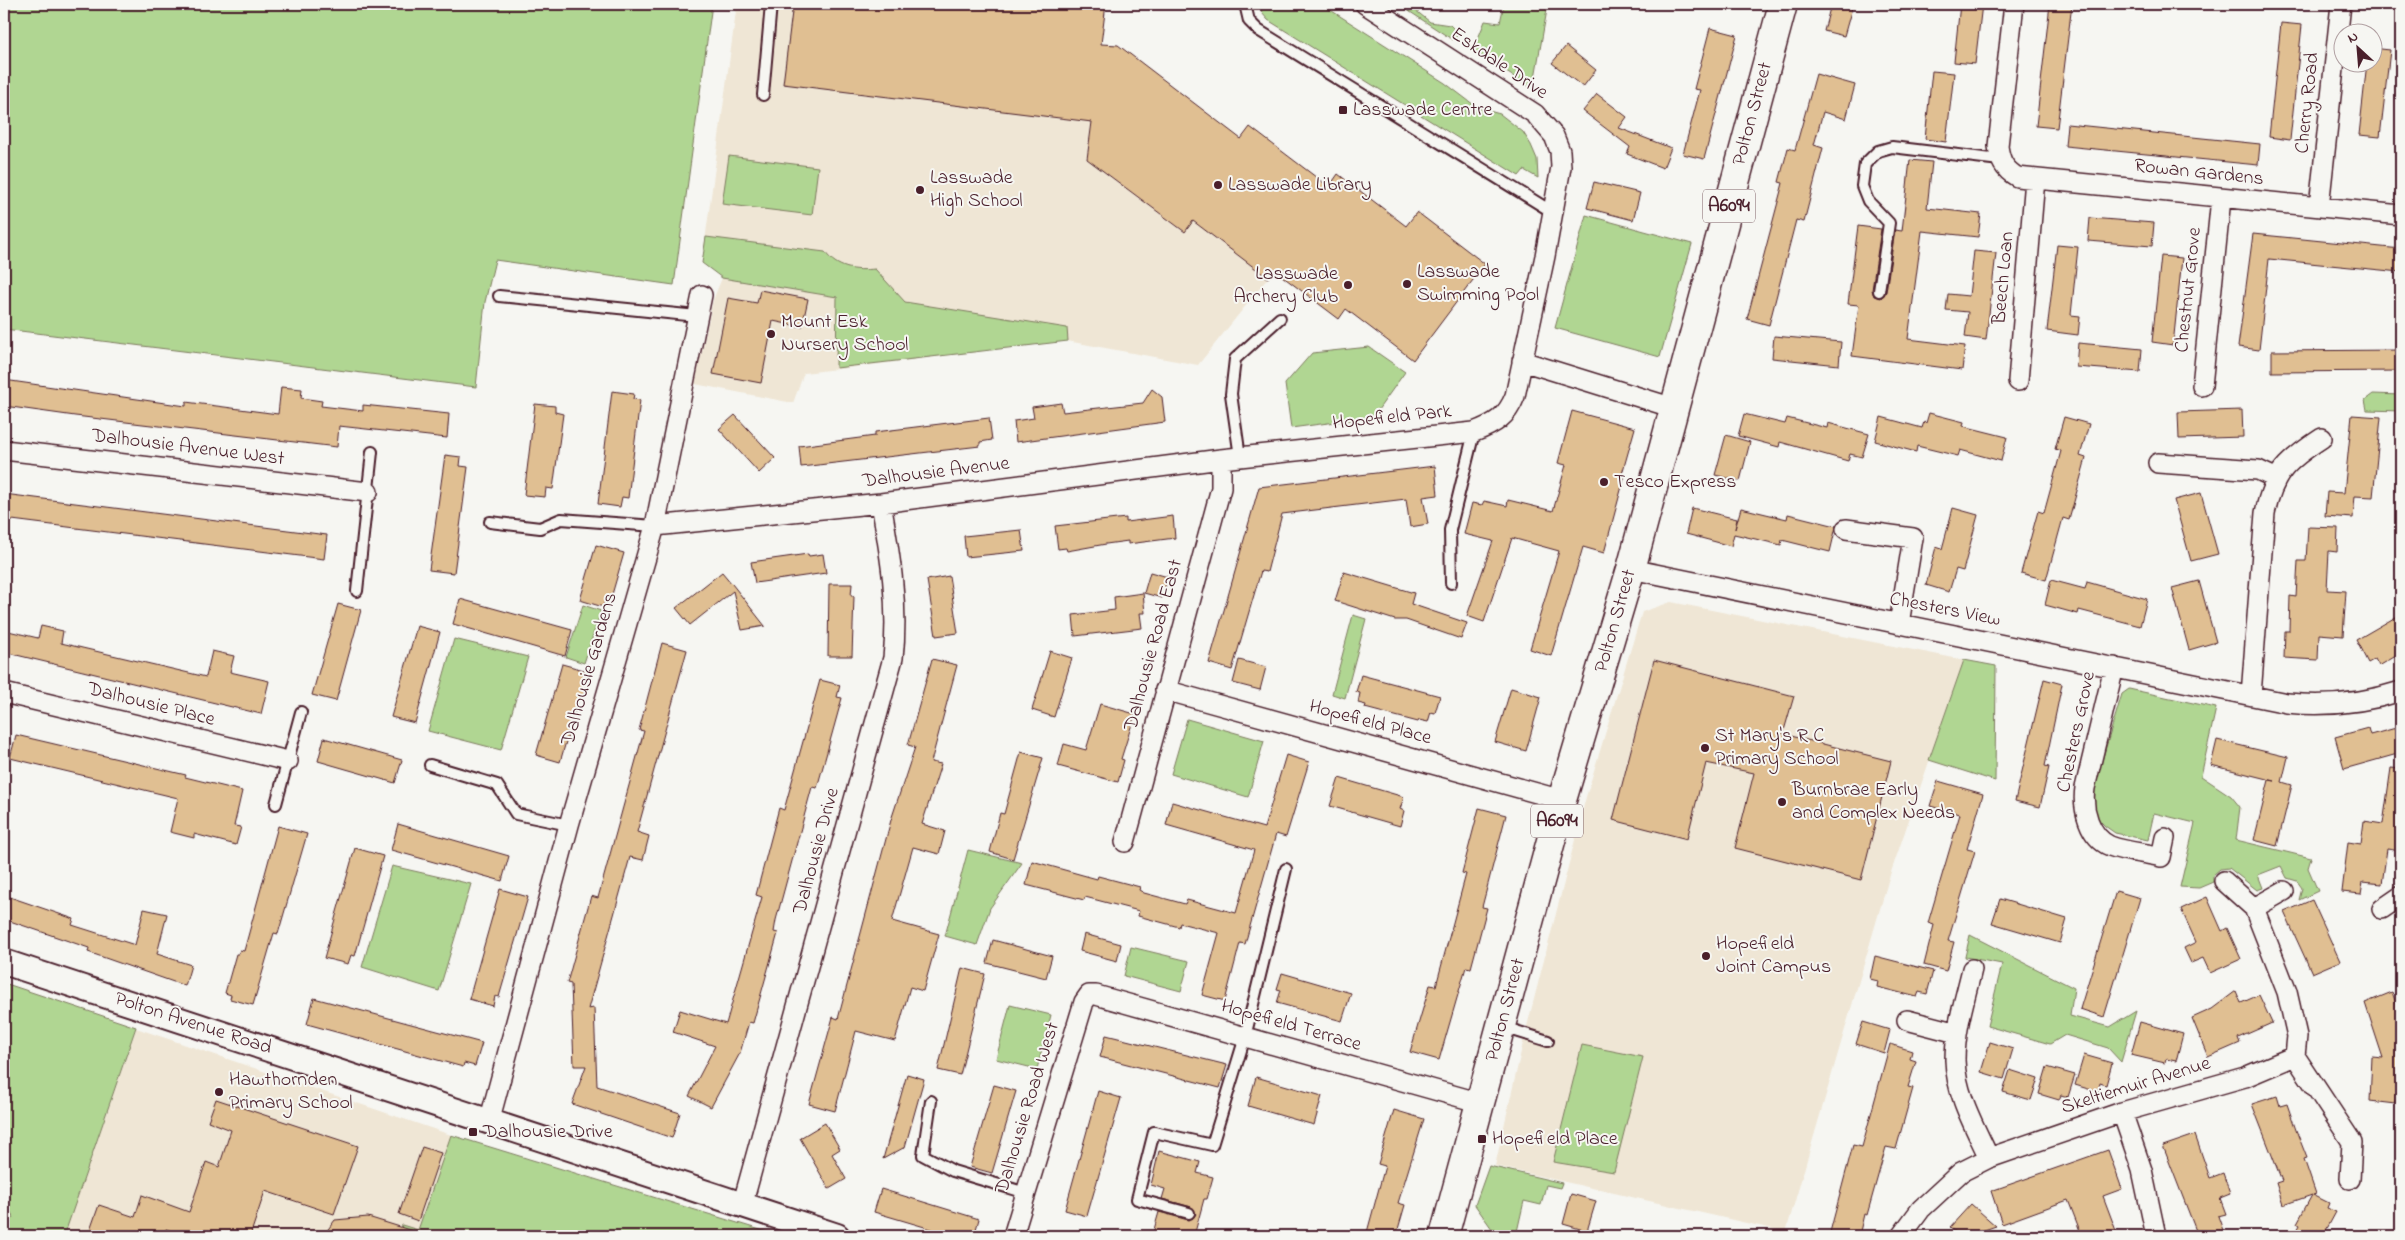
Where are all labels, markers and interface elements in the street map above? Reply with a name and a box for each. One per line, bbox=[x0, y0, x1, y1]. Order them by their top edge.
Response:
street label: Eskdale Drive bbox=[1444, 21, 1554, 107]
north arrow bbox=[2332, 22, 2382, 72]
text: N bbox=[2344, 26, 2362, 49]
street label: Cherry Road bbox=[2288, 51, 2328, 155]
street label: Polton Street bbox=[1725, 59, 1781, 169]
place label: Lasswade Centre bbox=[1353, 96, 1492, 125]
marker: Lasswade Centre bbox=[1337, 104, 1349, 116]
street label: Rowan Gardens bbox=[2133, 152, 2265, 194]
place label: Lasswade High School bbox=[930, 164, 1023, 217]
place label: Lasswade Library bbox=[1228, 171, 1372, 200]
marker: Lasswade Library bbox=[1212, 179, 1224, 191]
marker: Lasswade High School bbox=[914, 184, 926, 196]
road number: A6094 bbox=[1703, 190, 1755, 222]
street label: Chestnut Grove bbox=[2168, 226, 2210, 354]
street label: Beech Loan bbox=[1985, 230, 2023, 327]
place label: Lasswade Swimming Pool bbox=[1417, 258, 1539, 311]
place label: Lasswade Archery Club bbox=[1234, 260, 1338, 312]
marker: Lasswade Swimming Pool bbox=[1401, 278, 1413, 290]
marker: Lasswade Archery Club bbox=[1342, 279, 1354, 291]
place label: Mount Esk Nursery School bbox=[781, 308, 908, 360]
marker: Mount Esk Nursery School bbox=[765, 328, 777, 340]
street label: Hopefield Park bbox=[1331, 397, 1453, 439]
street label: Dalhousie Avenue West bbox=[89, 422, 286, 474]
street label: Dalhousie Avenue bbox=[860, 450, 1011, 497]
place label: Tesco Express bbox=[1614, 468, 1736, 497]
marker: Tesco Express bbox=[1598, 476, 1610, 488]
street label: Dalhousie Road East bbox=[1117, 556, 1191, 735]
street label: Polton Street bbox=[1587, 566, 1645, 676]
street label: Chesters View bbox=[1887, 585, 2003, 635]
street label: Dalhousie Gardens bbox=[554, 589, 626, 750]
street label: Chesters Grove bbox=[2050, 669, 2104, 795]
street label: Dalhousie Place bbox=[83, 675, 218, 735]
street label: Hopefield Place bbox=[1306, 693, 1434, 753]
place label: St Mary's R C Primary School bbox=[1715, 722, 1839, 774]
marker: St Mary's R C Primary School bbox=[1699, 742, 1711, 754]
place label: Burnbrae Early and Complex Needs bbox=[1791, 776, 1955, 828]
street label: Dalhousie Drive bbox=[786, 785, 848, 918]
marker: Burnbrae Early and Complex Needs bbox=[1776, 796, 1788, 808]
road number: A6094 bbox=[1531, 804, 1583, 838]
place label: Hopefield Joint Campus bbox=[1716, 930, 1831, 982]
marker: Hopefield Joint Campus bbox=[1700, 950, 1712, 962]
street label: Polton Street bbox=[1478, 955, 1534, 1065]
street label: Polton Avenue Road bbox=[111, 985, 275, 1063]
street label: Hopefield Terrace bbox=[1217, 992, 1365, 1060]
street label: Dalhousie Road West bbox=[988, 1019, 1068, 1198]
street label: Skeltiemuir Avenue bbox=[2058, 1050, 2214, 1122]
place label: Hawthornden Primary School bbox=[229, 1066, 353, 1118]
marker: Hawthornden Primary School bbox=[213, 1086, 225, 1098]
place label: Dalhousie Drive bbox=[482, 1118, 613, 1147]
place label: Hopefield Place bbox=[1492, 1125, 1618, 1154]
marker: Dalhousie Drive bbox=[467, 1126, 479, 1138]
marker: Hopefield Place bbox=[1476, 1133, 1488, 1145]

